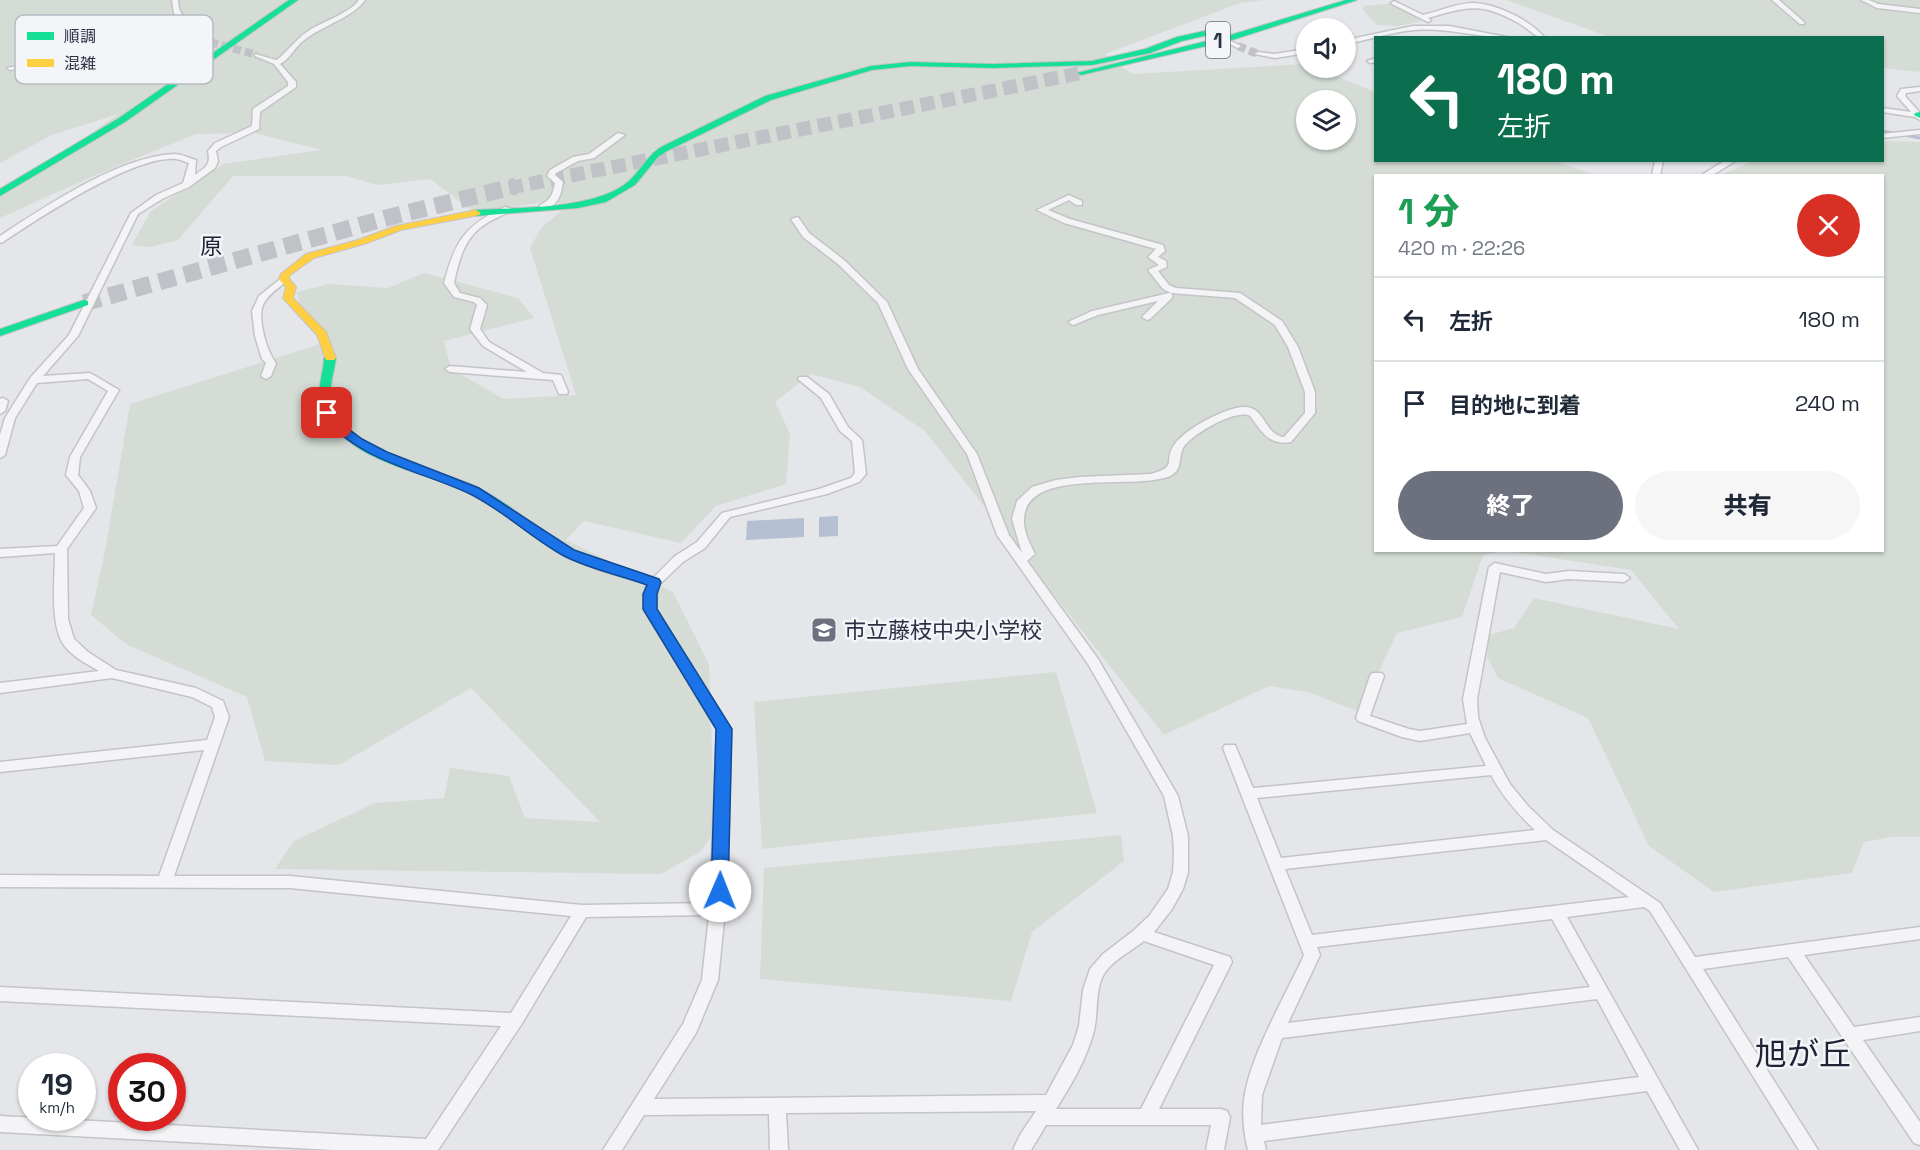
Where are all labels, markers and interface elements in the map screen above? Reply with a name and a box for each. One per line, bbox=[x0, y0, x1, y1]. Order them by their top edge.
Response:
legend bbox=[15, 15, 213, 84]
map controls bbox=[1296, 18, 1356, 150]
button: sound bbox=[1296, 18, 1356, 78]
road number: 1 bbox=[1206, 22, 1230, 58]
text: 順調 bbox=[64, 26, 96, 47]
text: 混雑 bbox=[64, 53, 96, 74]
text: 180 m bbox=[1497, 53, 1615, 106]
icon: left bbox=[1398, 60, 1476, 138]
button: layers bbox=[1296, 90, 1356, 150]
text: 左折 bbox=[1497, 109, 1551, 144]
text: 1 分 bbox=[1398, 189, 1459, 235]
button: close bbox=[1797, 194, 1860, 257]
district label: 原 bbox=[200, 232, 222, 260]
text: 420 m · 22:26 bbox=[1398, 235, 1525, 261]
icon: left bbox=[1398, 303, 1431, 336]
text: 180 m bbox=[1798, 305, 1860, 333]
text: 左折 bbox=[1449, 307, 1493, 335]
pin bbox=[301, 387, 352, 438]
icon: arrive bbox=[1398, 387, 1431, 420]
text: 240 m bbox=[1795, 389, 1860, 417]
text: 目的地に到着 bbox=[1449, 391, 1581, 419]
icon: arrive bbox=[310, 396, 343, 429]
button: 終了 bbox=[1398, 471, 1623, 540]
button: 共有 bbox=[1635, 471, 1860, 540]
school or university icon: 市立藤枝中央小学校 bbox=[809, 615, 839, 645]
place label: 市立藤枝中央小学校 bbox=[844, 616, 1042, 644]
position arrow bbox=[688, 859, 752, 923]
district label: 旭が丘 bbox=[1755, 1034, 1851, 1074]
speed limit sign: 30 bbox=[108, 1053, 186, 1131]
text: 19 bbox=[41, 1065, 73, 1104]
text: km/h bbox=[39, 1098, 75, 1117]

